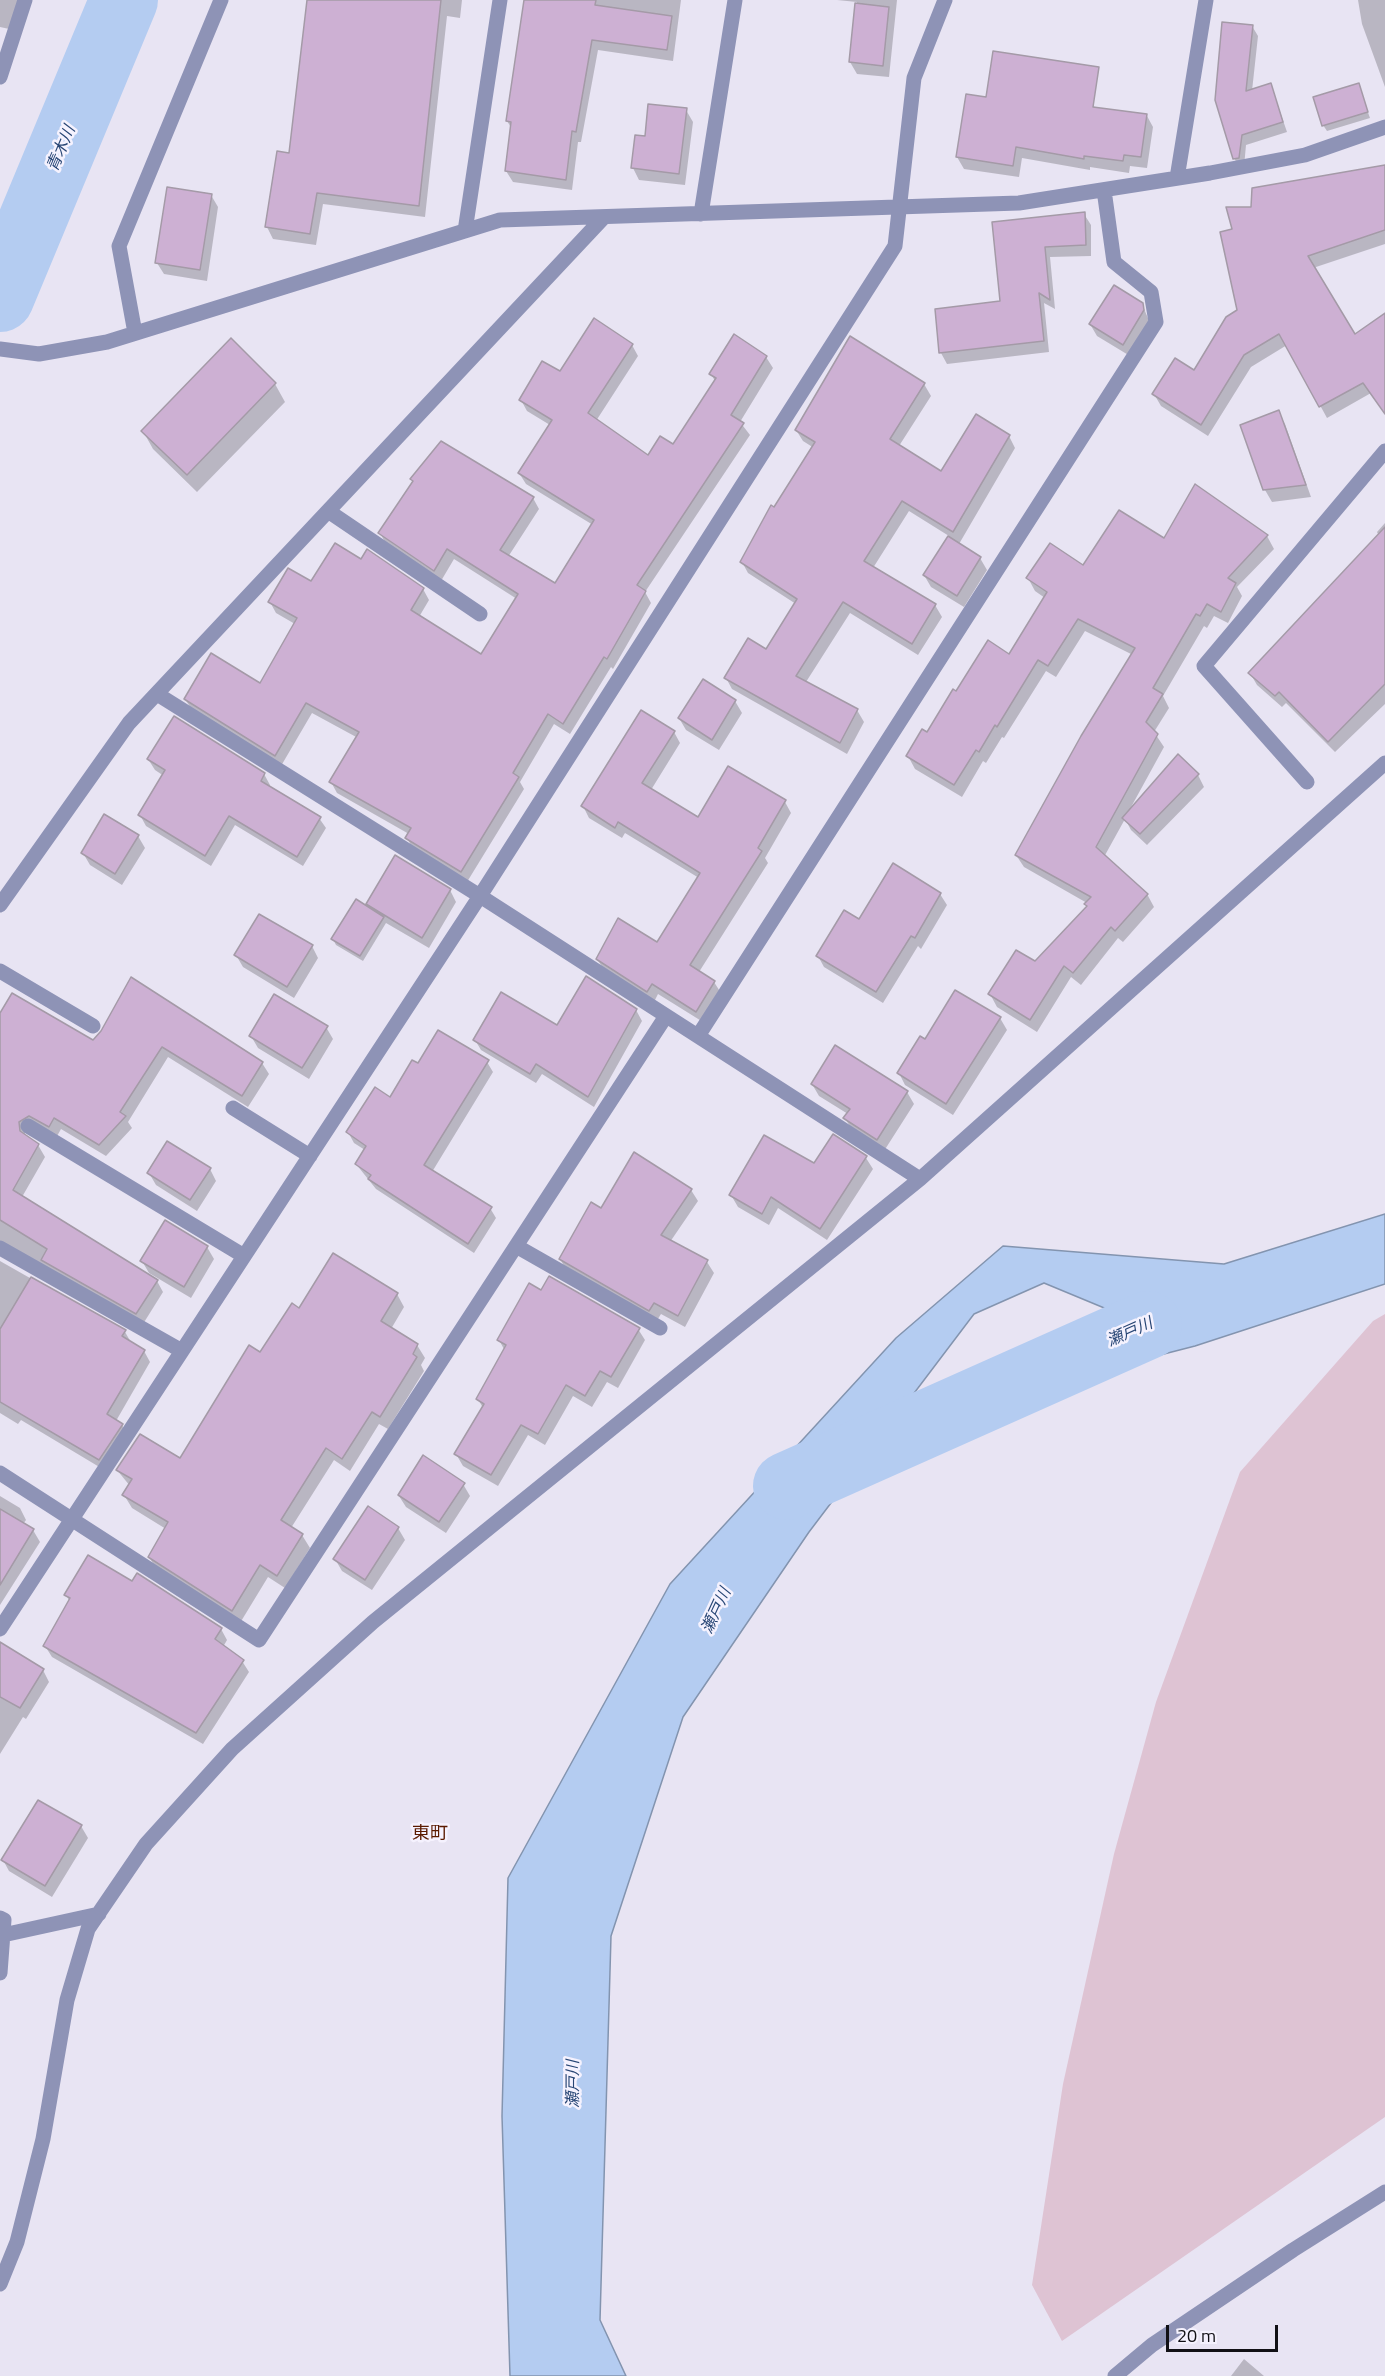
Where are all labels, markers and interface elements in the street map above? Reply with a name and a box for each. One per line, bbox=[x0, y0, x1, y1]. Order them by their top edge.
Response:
water label: 青木川 bbox=[44, 123, 80, 175]
water label: 瀬戸川 bbox=[1104, 1314, 1156, 1352]
water label: 瀬戸川 bbox=[698, 1585, 736, 1637]
district label: 東町 bbox=[412, 1824, 448, 1846]
water label: 瀬戸川 bbox=[564, 2060, 584, 2108]
scale bar bbox=[1169, 2313, 1282, 2351]
text: 20 m bbox=[1177, 2322, 1216, 2349]

